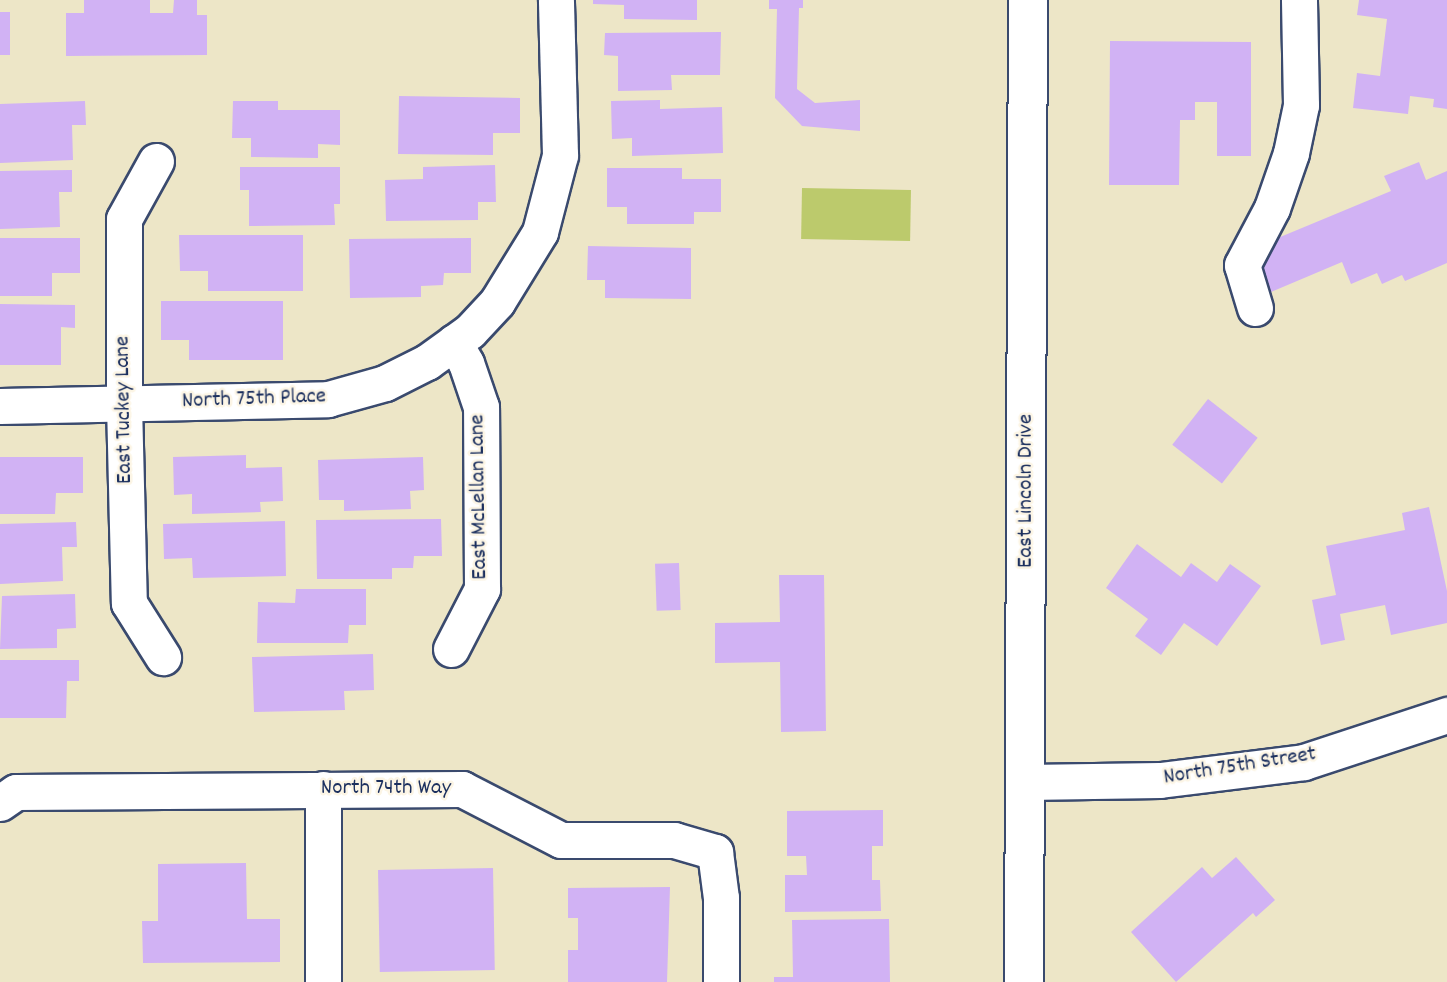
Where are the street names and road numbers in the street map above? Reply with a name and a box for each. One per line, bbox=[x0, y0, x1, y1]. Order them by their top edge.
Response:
street label: East Tuckey Lane bbox=[110, 336, 140, 484]
street label: North 75th Place bbox=[181, 384, 327, 416]
street label: East McLellan Lane bbox=[465, 414, 495, 580]
street label: East Lincoln Drive bbox=[1013, 414, 1041, 568]
street label: North 75th Street bbox=[1162, 741, 1318, 793]
street label: North 74th Way bbox=[321, 775, 451, 803]

